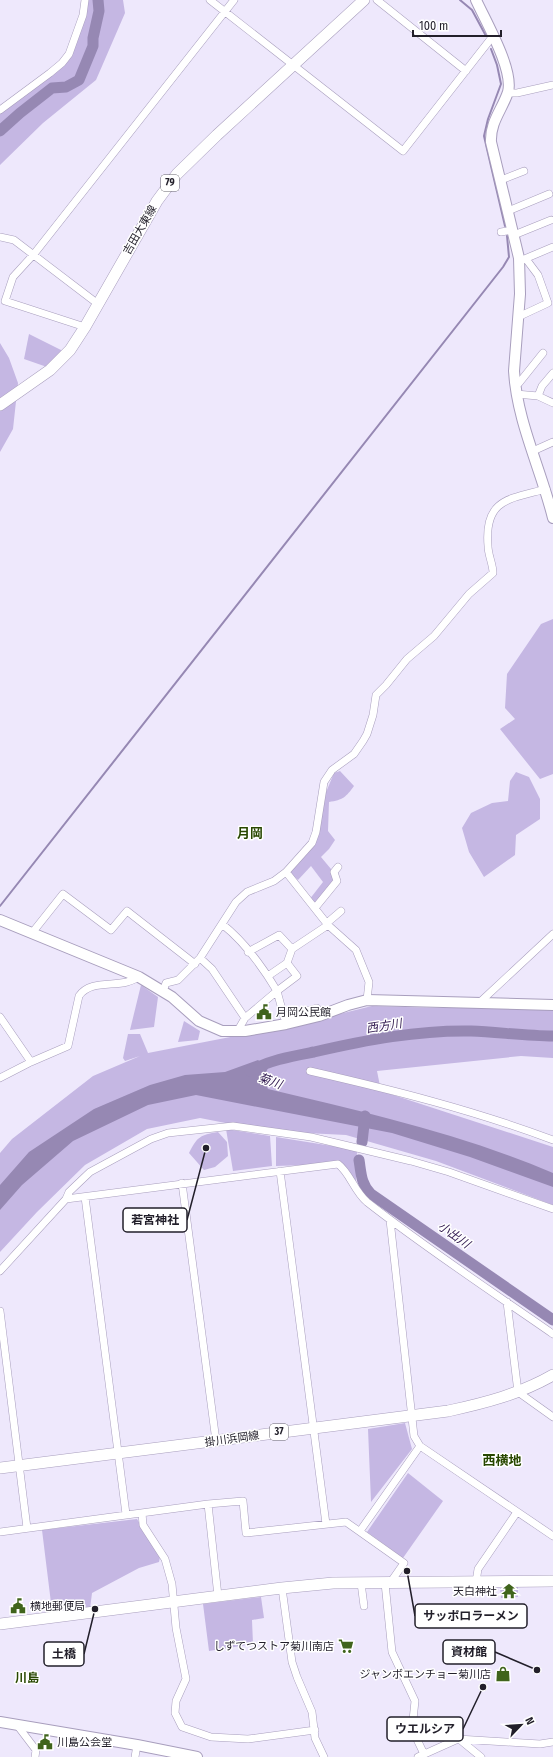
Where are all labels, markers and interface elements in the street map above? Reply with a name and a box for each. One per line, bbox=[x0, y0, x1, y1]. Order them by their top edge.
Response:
scale bar bbox=[413, 12, 501, 38]
text: 100 m bbox=[419, 19, 448, 33]
road number: 79 bbox=[161, 175, 179, 191]
street label: 吉田大東線 bbox=[121, 203, 159, 257]
district label: 月岡 bbox=[237, 826, 263, 841]
public building icon: 月岡公民館 bbox=[255, 1003, 273, 1021]
place label: 月岡公民館 bbox=[276, 1006, 331, 1019]
water label: 西方川 bbox=[365, 1016, 405, 1036]
water label: 菊川 bbox=[256, 1070, 286, 1092]
callout: 若宮神社 bbox=[123, 1208, 187, 1232]
text: 若宮神社 bbox=[131, 1213, 179, 1227]
water label: 小出川 bbox=[435, 1219, 474, 1252]
road number: 37 bbox=[270, 1424, 288, 1440]
street label: 掛川浜岡線 bbox=[204, 1429, 260, 1449]
district label: 西横地 bbox=[482, 1453, 522, 1468]
temple icon: 天白神社 bbox=[500, 1582, 518, 1600]
place label: 天白神社 bbox=[453, 1585, 497, 1598]
public building icon: 横地郵便局 bbox=[9, 1597, 27, 1615]
place label: 横地郵便局 bbox=[30, 1600, 85, 1613]
callout: サッポロラーメン bbox=[415, 1604, 527, 1628]
text: サッポロラーメン bbox=[423, 1609, 519, 1623]
supermarket icon: しずてつストア菊川南店 bbox=[337, 1637, 355, 1655]
place label: しずてつストア菊川南店 bbox=[213, 1640, 334, 1653]
callout: 資材館 bbox=[443, 1640, 495, 1664]
callout: 土橋 bbox=[44, 1642, 84, 1666]
text: 資材館 bbox=[451, 1645, 487, 1659]
text: 土橋 bbox=[52, 1647, 77, 1661]
shop icon: ジャンボエンチョー菊川店 bbox=[494, 1665, 512, 1683]
place label: ジャンボエンチョー菊川店 bbox=[360, 1668, 491, 1681]
district label: 川島 bbox=[15, 1671, 39, 1685]
north arrow bbox=[501, 1705, 541, 1745]
text: N bbox=[522, 1715, 537, 1727]
callout: ウエルシア bbox=[387, 1717, 463, 1741]
text: ウエルシア bbox=[395, 1722, 455, 1736]
public building icon: 川島公会堂 bbox=[36, 1733, 54, 1751]
place label: 川島公会堂 bbox=[57, 1736, 112, 1749]

